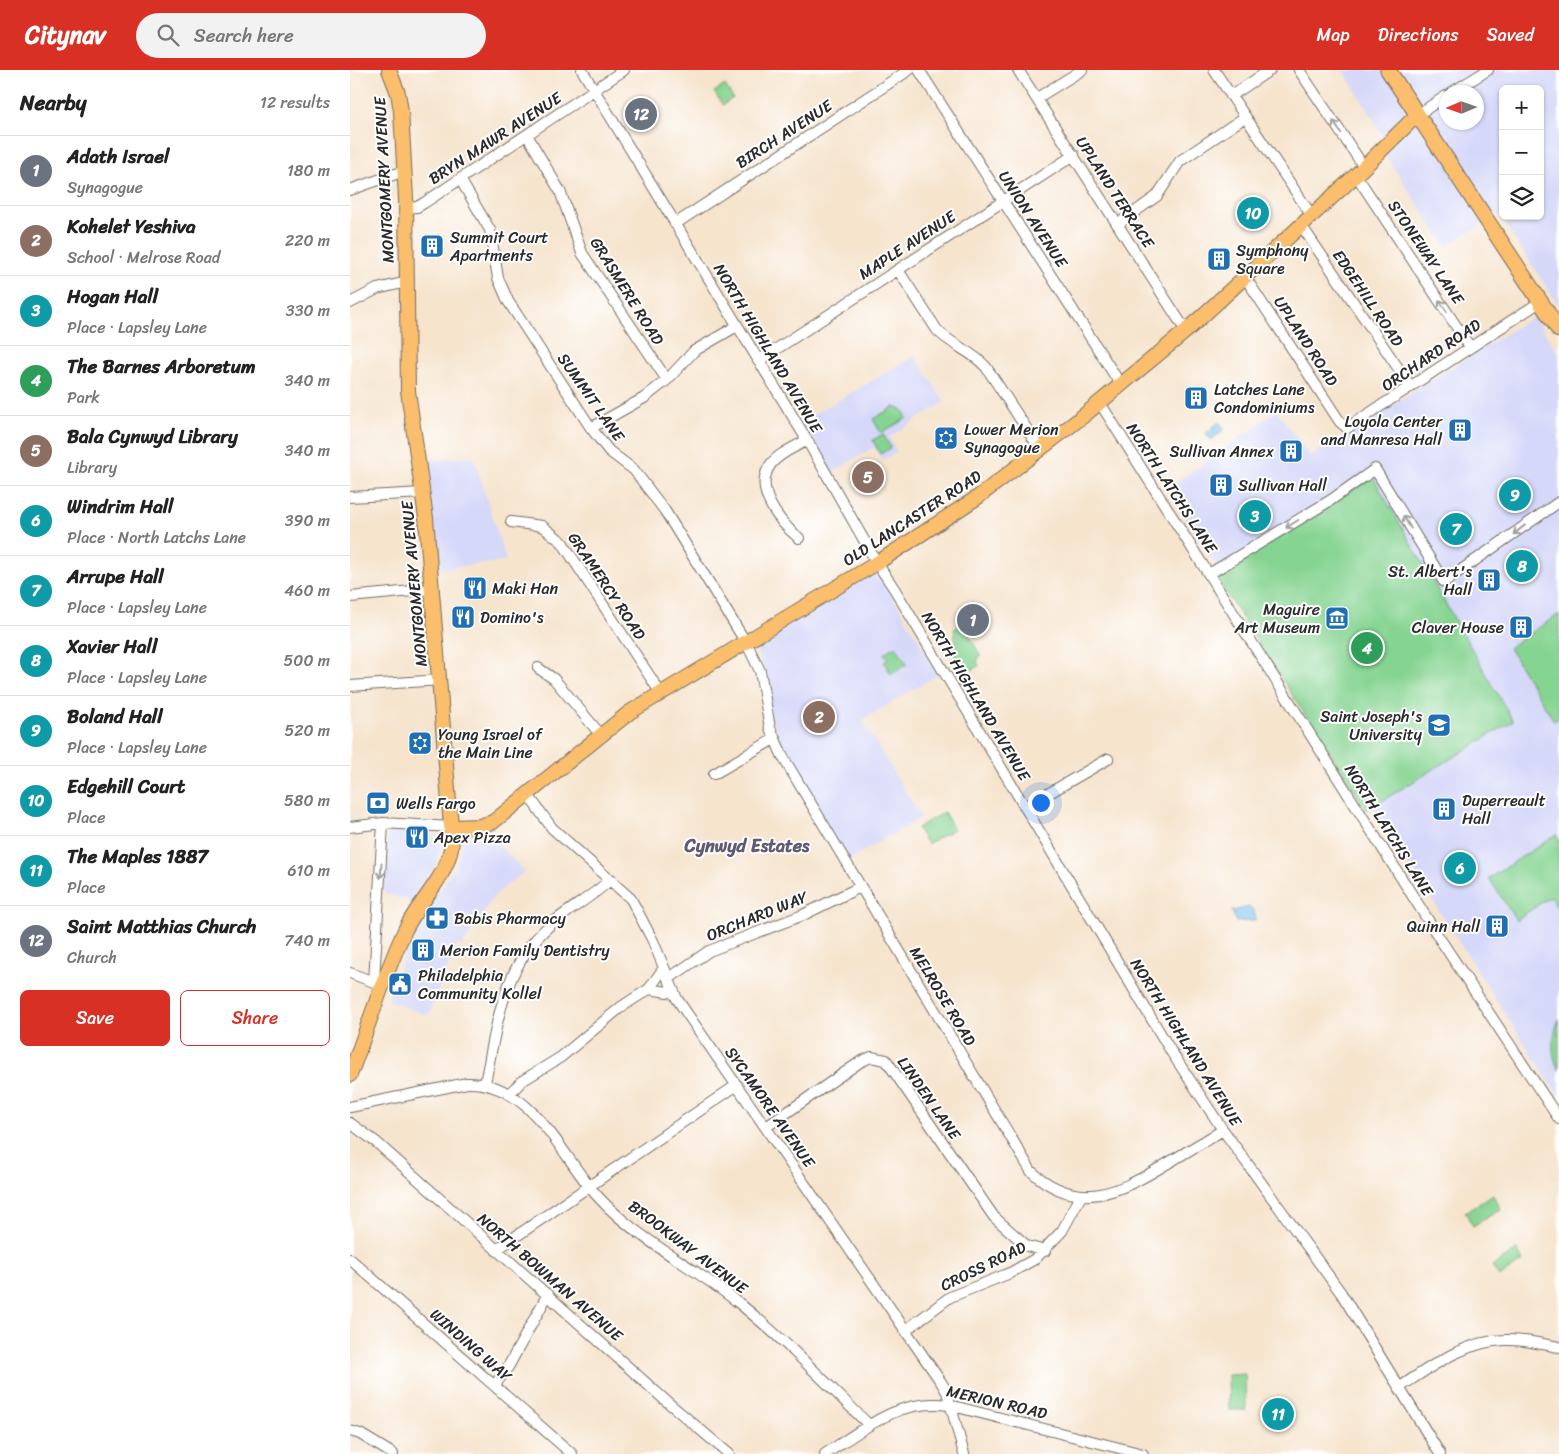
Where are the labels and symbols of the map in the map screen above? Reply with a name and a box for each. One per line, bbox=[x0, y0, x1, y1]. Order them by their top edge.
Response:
street label: BRYN MAWR AVENUE bbox=[422, 83, 569, 192]
north arrow bbox=[1439, 85, 1484, 130]
street label: BIRCH AVENUE bbox=[730, 91, 839, 176]
street label: MONTGOMERY AVENUE bbox=[365, 95, 403, 264]
pin: 12 bbox=[625, 95, 657, 133]
one-way arrow bbox=[1332, 120, 1342, 134]
street label: UPLAND TERRACE bbox=[1068, 130, 1163, 255]
street label: UNION AVENUE bbox=[991, 164, 1076, 275]
pin: 10 bbox=[1237, 194, 1269, 232]
street label: STONEWAY LANE bbox=[1380, 194, 1473, 311]
street label: MAPLE AVENUE bbox=[852, 202, 963, 288]
place label: Summit Court Apartments bbox=[449, 223, 548, 270]
street label: GRASMERE ROAD bbox=[582, 231, 672, 351]
building icon: Summit Court Apartments bbox=[419, 233, 445, 259]
place label: Symphony Square bbox=[1236, 236, 1309, 283]
street label: EDGEHILL ROAD bbox=[1325, 243, 1412, 353]
building icon: Symphony Square bbox=[1206, 246, 1232, 272]
street label: NORTH HIGHLAND AVENUE bbox=[706, 257, 831, 440]
street label: UPLAND ROAD bbox=[1266, 290, 1347, 393]
one-way arrow bbox=[1438, 299, 1449, 313]
street label: ORCHARD ROAD bbox=[1375, 311, 1487, 399]
street label: SUMMIT LANE bbox=[550, 346, 633, 448]
place label: Latches Lane Condominiums bbox=[1214, 375, 1315, 422]
building icon: Latches Lane Condominiums bbox=[1183, 385, 1209, 411]
place label: Loyola Center and Manresa Hall bbox=[1321, 407, 1443, 454]
place label: Lower Merion Synagogue bbox=[964, 415, 1059, 462]
street label: NORTH LATCHS LANE bbox=[1119, 417, 1226, 560]
building icon: Loyola Center and Manresa Hall bbox=[1447, 417, 1473, 443]
synagogue icon: Lower Merion Synagogue bbox=[933, 425, 959, 451]
place label: Sullivan Annex bbox=[1169, 437, 1275, 466]
building icon: Sullivan Annex bbox=[1278, 438, 1304, 464]
pin: 5 bbox=[852, 458, 884, 496]
street label: OLD LANCASTER ROAD bbox=[837, 462, 988, 574]
place label: Sullivan Hall bbox=[1238, 471, 1327, 500]
building icon: Sullivan Hall bbox=[1208, 472, 1234, 498]
pin: 9 bbox=[1499, 476, 1531, 514]
pin: 3 bbox=[1239, 497, 1271, 535]
street label: MONTGOMERY AVENUE bbox=[392, 499, 436, 668]
pin: 7 bbox=[1440, 510, 1472, 548]
one-way arrow bbox=[1402, 515, 1412, 529]
one-way arrow bbox=[1285, 520, 1299, 530]
one-way arrow bbox=[1513, 524, 1526, 535]
street label: GRAMERCY ROAD bbox=[560, 526, 654, 646]
pin: 8 bbox=[1506, 547, 1538, 585]
place label: St. Albert's Hall bbox=[1388, 557, 1472, 604]
building icon: St. Albert's Hall bbox=[1476, 567, 1502, 593]
place label: Maki Han bbox=[492, 574, 559, 603]
restaurant icon: Maki Han bbox=[462, 575, 488, 601]
place label: Maguire Art Museum bbox=[1234, 595, 1320, 642]
pin: 1 bbox=[957, 601, 989, 639]
place label: Domino's bbox=[480, 603, 544, 632]
restaurant icon: Domino's bbox=[450, 604, 476, 630]
street label: NORTH HIGHLAND AVENUE bbox=[914, 605, 1039, 788]
museum icon: Maguire Art Museum bbox=[1324, 605, 1350, 631]
place label: Claver House bbox=[1412, 613, 1504, 642]
building icon: Claver House bbox=[1508, 614, 1534, 640]
pin: 4 bbox=[1351, 629, 1383, 667]
pin: 2 bbox=[803, 698, 835, 736]
place label: Saint Joseph's University bbox=[1320, 702, 1423, 749]
school or university icon: Saint Joseph's University bbox=[1426, 712, 1452, 738]
place label: Young Israel of the Main Line bbox=[438, 720, 544, 767]
synagogue icon: Young Israel of the Main Line bbox=[407, 730, 433, 756]
street label: NORTH LATCHS LANE bbox=[1337, 758, 1442, 903]
place label: Duperreault Hall bbox=[1462, 786, 1546, 833]
place label: Wells Fargo bbox=[396, 789, 476, 818]
bank icon: Wells Fargo bbox=[365, 790, 391, 816]
your location bbox=[1028, 790, 1054, 816]
building icon: Duperreault Hall bbox=[1431, 796, 1457, 822]
place label: Apex Pizza bbox=[433, 823, 511, 852]
restaurant icon: Apex Pizza bbox=[404, 824, 430, 850]
district label: Cynwyd Estates bbox=[684, 830, 810, 862]
pin: 6 bbox=[1444, 849, 1476, 887]
one-way arrow bbox=[377, 863, 386, 879]
street label: ORCHARD WAY bbox=[702, 882, 813, 950]
place label: Babis Pharmacy bbox=[454, 904, 567, 933]
pharmacy icon: Babis Pharmacy bbox=[424, 905, 450, 931]
place label: Quinn Hall bbox=[1407, 912, 1480, 941]
building icon: Quinn Hall bbox=[1484, 913, 1510, 939]
place label: Merion Family Dentistry bbox=[440, 936, 610, 965]
building icon: Merion Family Dentistry bbox=[410, 937, 436, 963]
street label: MELROSE ROAD bbox=[902, 940, 985, 1052]
street label: NORTH HIGHLAND AVENUE bbox=[1122, 952, 1250, 1133]
place label: Philadelphia Community Kollel bbox=[418, 961, 542, 1008]
public building icon: Philadelphia Community Kollel bbox=[387, 971, 413, 997]
street label: SYCAMORE AVENUE bbox=[717, 1040, 823, 1175]
street label: LINDEN LANE bbox=[889, 1050, 969, 1147]
street label: BROOKWAY AVENUE bbox=[622, 1192, 755, 1302]
street label: NORTH BOWMAN AVENUE bbox=[470, 1205, 630, 1350]
street label: CROSS ROAD bbox=[935, 1232, 1031, 1299]
street label: WINDING WAY bbox=[423, 1301, 520, 1390]
street label: MERION ROAD bbox=[944, 1376, 1051, 1428]
pin: 11 bbox=[1262, 1395, 1294, 1433]

